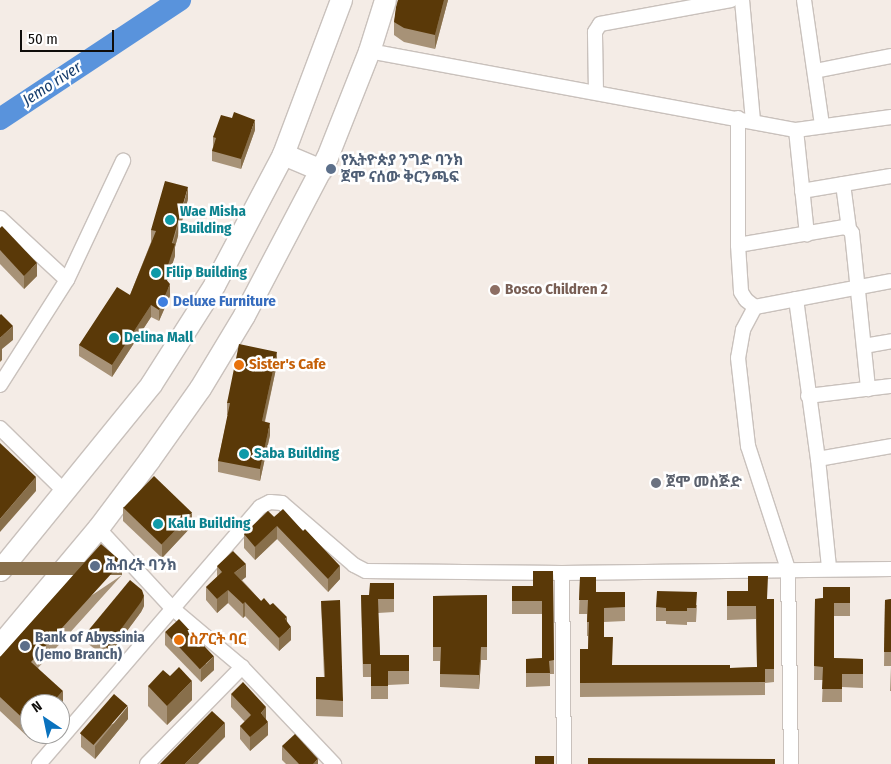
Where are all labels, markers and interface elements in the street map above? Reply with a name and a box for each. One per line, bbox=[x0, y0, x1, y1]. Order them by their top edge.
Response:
scale bar bbox=[22, 20, 116, 52]
text: 50 m bbox=[28, 30, 58, 48]
water label: Jemo river bbox=[19, 58, 85, 110]
place label: የኢትዮጵያ ንግድ ባንክ ጀሞ ናሰው ቅርንጫፍ bbox=[341, 151, 463, 186]
marker: የኢትዮጵያ ንግድ ባንክ ጀሞ ናሰው ቅርንጫፍ bbox=[325, 163, 337, 175]
place label: Wae Misha Building bbox=[180, 202, 246, 237]
marker: Wae Misha Building bbox=[164, 214, 176, 226]
place label: Filip Building bbox=[166, 264, 247, 282]
marker: Filip Building bbox=[150, 267, 162, 279]
place label: Bosco Children 2 bbox=[505, 281, 608, 299]
marker: Bosco Children 2 bbox=[489, 284, 501, 296]
place label: Deluxe Furniture bbox=[173, 293, 276, 311]
marker: Deluxe Furniture bbox=[157, 296, 169, 308]
place label: Delina Mall bbox=[124, 329, 193, 347]
marker: Delina Mall bbox=[108, 332, 120, 344]
place label: Sister's Cafe bbox=[249, 356, 326, 374]
marker: Sister's Cafe bbox=[233, 359, 245, 371]
place label: Saba Building bbox=[254, 445, 339, 463]
marker: Saba Building bbox=[238, 448, 250, 460]
place label: ጀሞ መስጅድ bbox=[666, 474, 742, 492]
marker: ጀሞ መስጅድ bbox=[650, 477, 662, 489]
place label: Kalu Building bbox=[168, 515, 250, 533]
marker: Kalu Building bbox=[152, 518, 164, 530]
place label: ሕብረት ባንክ bbox=[105, 557, 177, 575]
marker: ሕብረት ባንክ bbox=[89, 560, 101, 572]
place label: Bank of Abyssinia (Jemo Branch) bbox=[35, 628, 145, 663]
place label: ስፖርት ባር bbox=[189, 631, 246, 649]
marker: ስፖርት ባር bbox=[173, 634, 185, 646]
marker: Bank of Abyssinia (Jemo Branch) bbox=[19, 640, 31, 652]
north arrow bbox=[20, 694, 70, 744]
text: N bbox=[29, 698, 45, 716]

